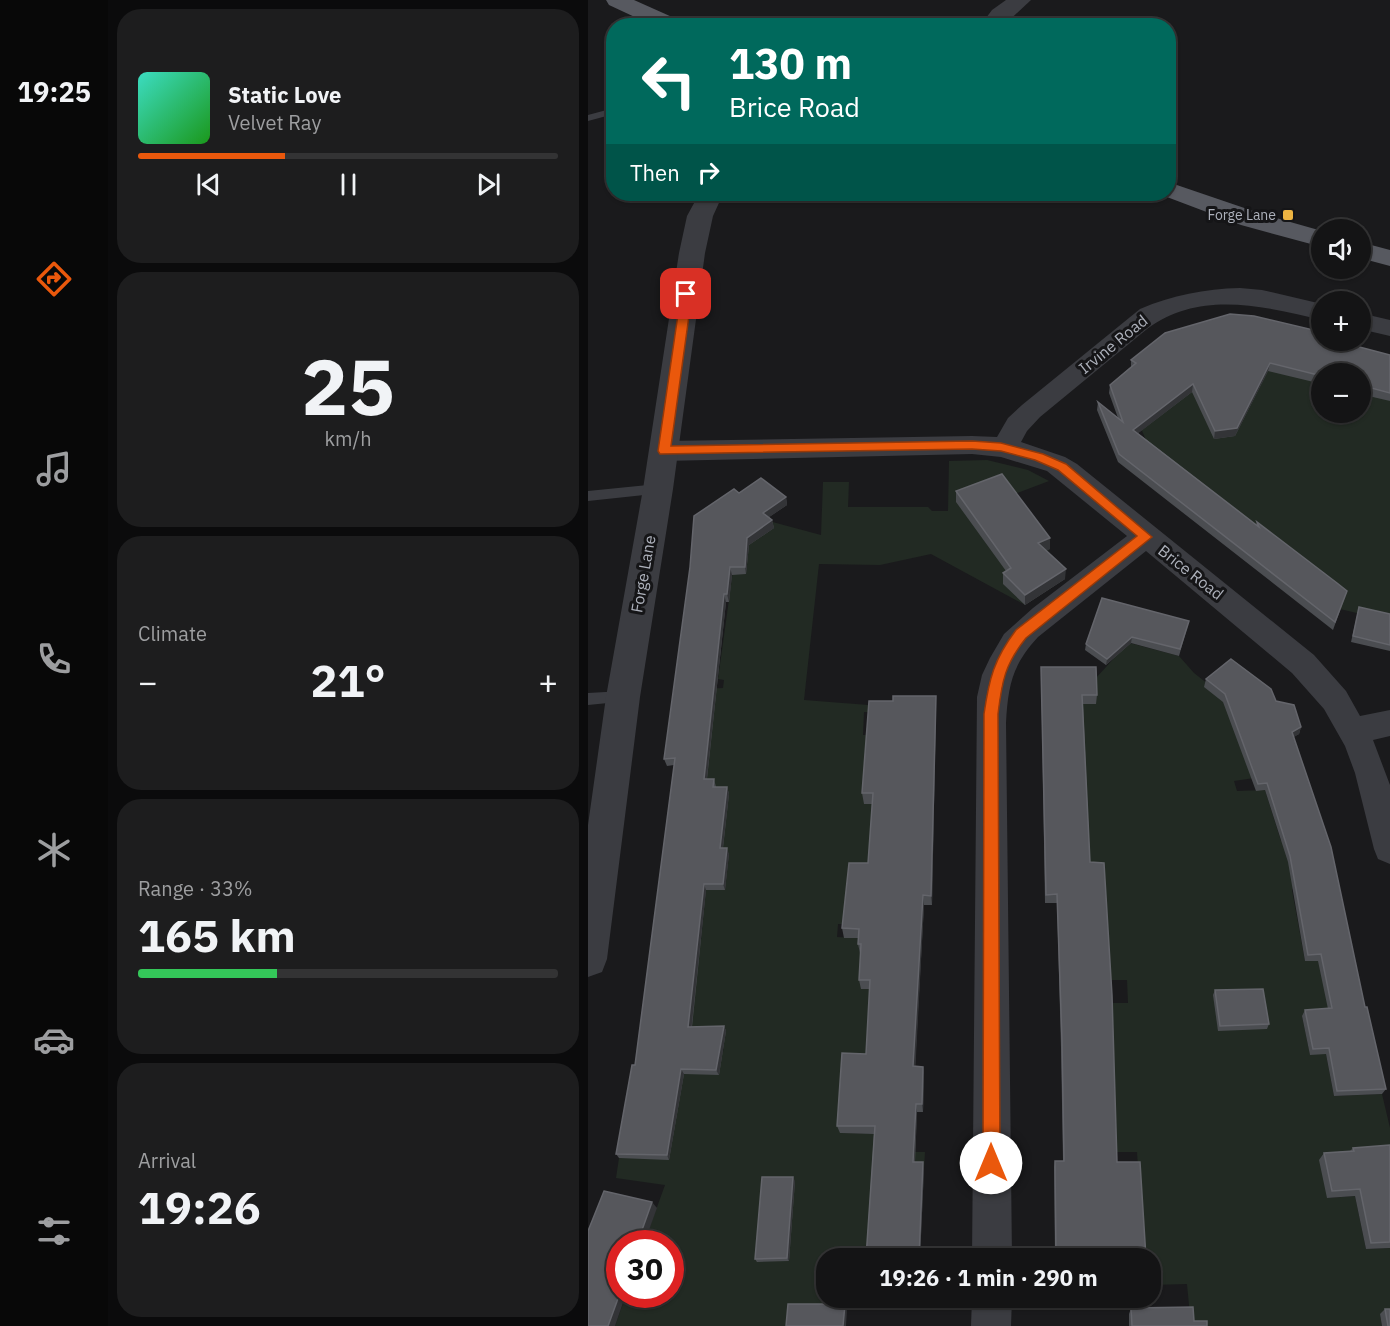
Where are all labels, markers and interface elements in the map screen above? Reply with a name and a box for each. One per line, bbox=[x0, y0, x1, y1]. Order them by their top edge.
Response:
text: 130 m bbox=[729, 36, 852, 91]
icon: left bbox=[630, 42, 708, 120]
text: 19:25 bbox=[17, 74, 91, 109]
text: Static Love bbox=[228, 80, 341, 109]
text: Brice Road bbox=[729, 89, 860, 124]
text: Velvet Ray bbox=[228, 109, 321, 136]
icon: right bbox=[692, 156, 725, 189]
text: Then bbox=[630, 158, 680, 187]
icon: previous bbox=[192, 168, 225, 201]
icon: pause bbox=[332, 168, 365, 201]
icon: next bbox=[472, 168, 505, 201]
place label: Forge Lane bbox=[1207, 206, 1276, 224]
marker: Forge Lane bbox=[1281, 208, 1295, 222]
map controls bbox=[1311, 219, 1371, 423]
button: sound bbox=[1311, 219, 1371, 279]
icon: directions bbox=[33, 258, 75, 300]
pin bbox=[660, 268, 711, 319]
icon: arrive bbox=[669, 277, 702, 310]
button: + bbox=[1311, 291, 1371, 351]
street label: Irvine Road bbox=[1075, 310, 1151, 378]
text: 25 bbox=[301, 335, 395, 436]
button: − bbox=[1311, 363, 1371, 423]
text: km/h bbox=[324, 425, 372, 452]
icon: music bbox=[33, 448, 75, 490]
street label: Forge Lane bbox=[626, 533, 660, 614]
street label: Brice Road bbox=[1154, 540, 1228, 604]
text: Climate bbox=[138, 620, 207, 647]
icon: phone bbox=[33, 638, 75, 680]
text: 21° bbox=[310, 651, 386, 709]
text: − bbox=[138, 660, 158, 703]
text: + bbox=[538, 660, 558, 703]
icon: climate bbox=[33, 829, 75, 871]
text: Range · 33% bbox=[138, 875, 253, 902]
text: 165 km bbox=[138, 906, 296, 964]
icon: car bbox=[33, 1019, 75, 1061]
position arrow bbox=[959, 1131, 1023, 1195]
text: Arrival bbox=[138, 1147, 196, 1174]
text: 19:26 bbox=[138, 1178, 261, 1236]
icon: filters bbox=[33, 1210, 75, 1252]
speed limit sign: 30 bbox=[606, 1230, 684, 1308]
text: 19:26 · 1 min · 290 m bbox=[879, 1263, 1098, 1292]

